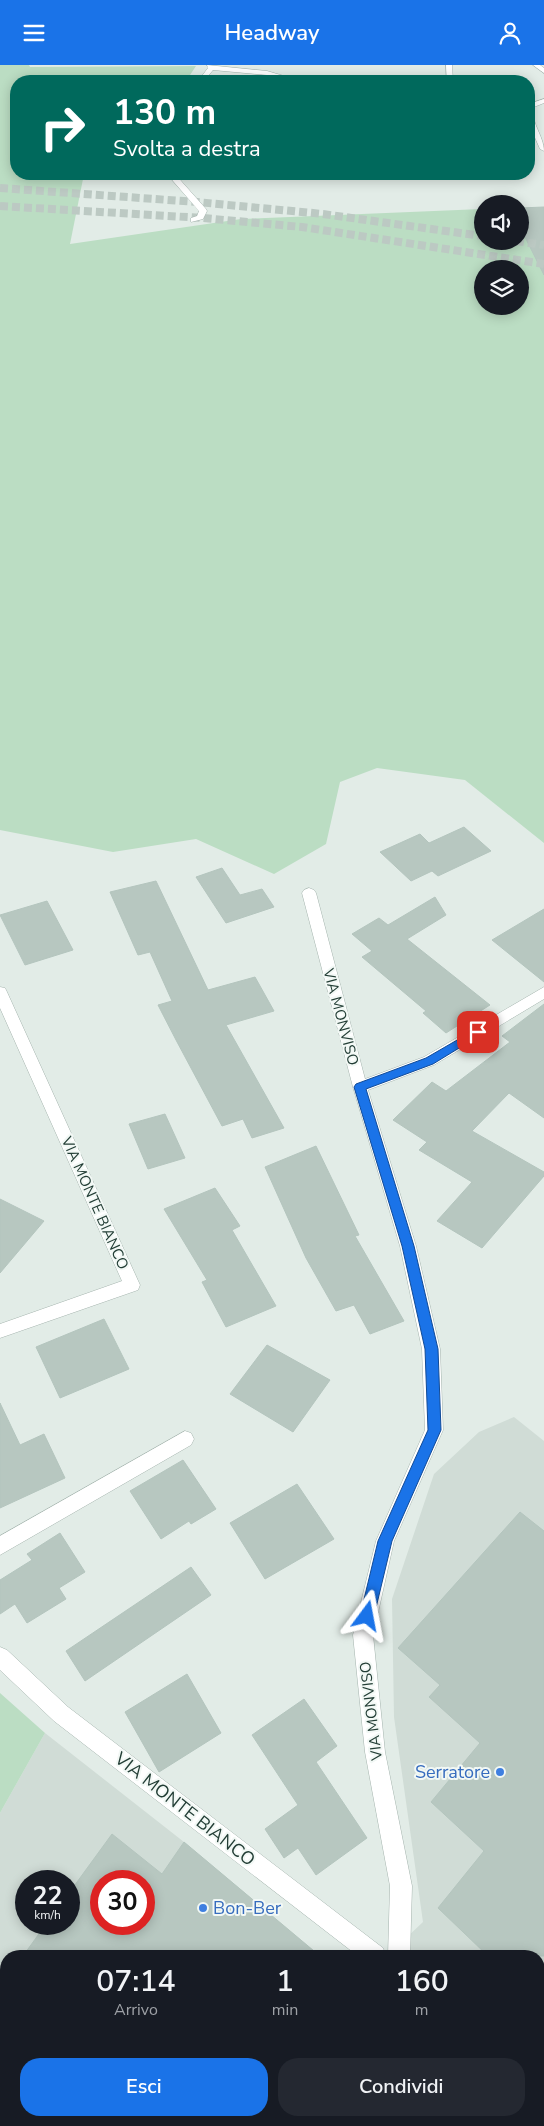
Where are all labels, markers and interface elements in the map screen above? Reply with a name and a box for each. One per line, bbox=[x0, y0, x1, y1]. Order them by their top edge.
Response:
text: Headway bbox=[224, 18, 320, 48]
icon: menu bbox=[20, 19, 48, 47]
icon: person bbox=[496, 19, 524, 47]
text: 130 m bbox=[113, 89, 216, 136]
icon: right bbox=[30, 95, 95, 160]
text: Svolta a destra bbox=[113, 134, 261, 164]
map controls bbox=[474, 195, 529, 315]
button: sound bbox=[474, 195, 529, 250]
button: layers bbox=[474, 260, 529, 315]
street label: VIA MONVISO bbox=[318, 965, 364, 1068]
pin bbox=[457, 1011, 499, 1053]
icon: arrive bbox=[464, 1018, 492, 1046]
street label: VIA MONTE BIANCO bbox=[56, 1133, 133, 1273]
position arrow bbox=[340, 1589, 392, 1641]
street label: VIA MONVISO bbox=[355, 1660, 387, 1762]
street label: VIA MONTE BIANCO bbox=[109, 1746, 260, 1871]
place label: Serratore bbox=[415, 1760, 490, 1784]
marker: Serratore bbox=[494, 1766, 506, 1778]
speed limit sign: 30 bbox=[90, 1870, 155, 1935]
text: 22 bbox=[32, 1879, 63, 1913]
place label: Bon-Ber bbox=[213, 1896, 282, 1920]
marker: Bon-Ber bbox=[197, 1902, 209, 1914]
text: km/h bbox=[34, 1907, 61, 1923]
text: 07:14 bbox=[96, 1961, 175, 2002]
text: 1 bbox=[276, 1961, 294, 2002]
text: 160 bbox=[395, 1961, 449, 2002]
text: Arrivo bbox=[114, 1999, 158, 2021]
text: min bbox=[272, 1999, 298, 2021]
text: m bbox=[415, 1999, 429, 2021]
button: Esci bbox=[20, 2058, 268, 2116]
button: Condividi bbox=[278, 2058, 525, 2116]

